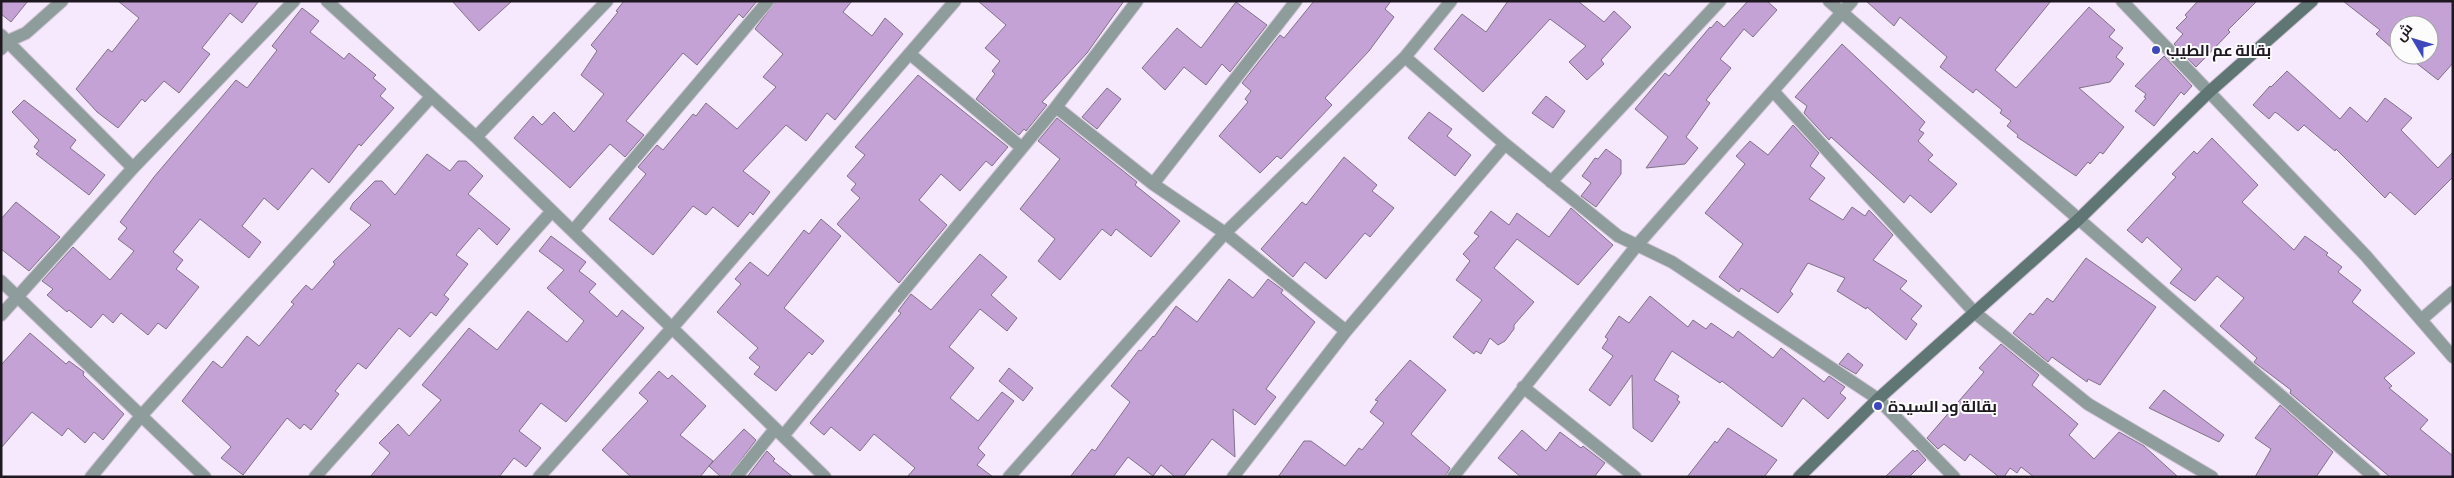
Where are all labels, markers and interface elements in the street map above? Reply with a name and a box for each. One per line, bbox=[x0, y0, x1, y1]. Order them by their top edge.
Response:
north arrow bbox=[2389, 15, 2439, 65]
text: ش bbox=[2392, 20, 2416, 45]
place label: بقالة عم الطيب bbox=[2166, 42, 2271, 62]
marker: بقالة عم الطيب bbox=[2150, 44, 2162, 56]
place label: بقالة ود السيدة bbox=[1888, 398, 1997, 417]
marker: بقالة ود السيدة bbox=[1872, 400, 1884, 412]

